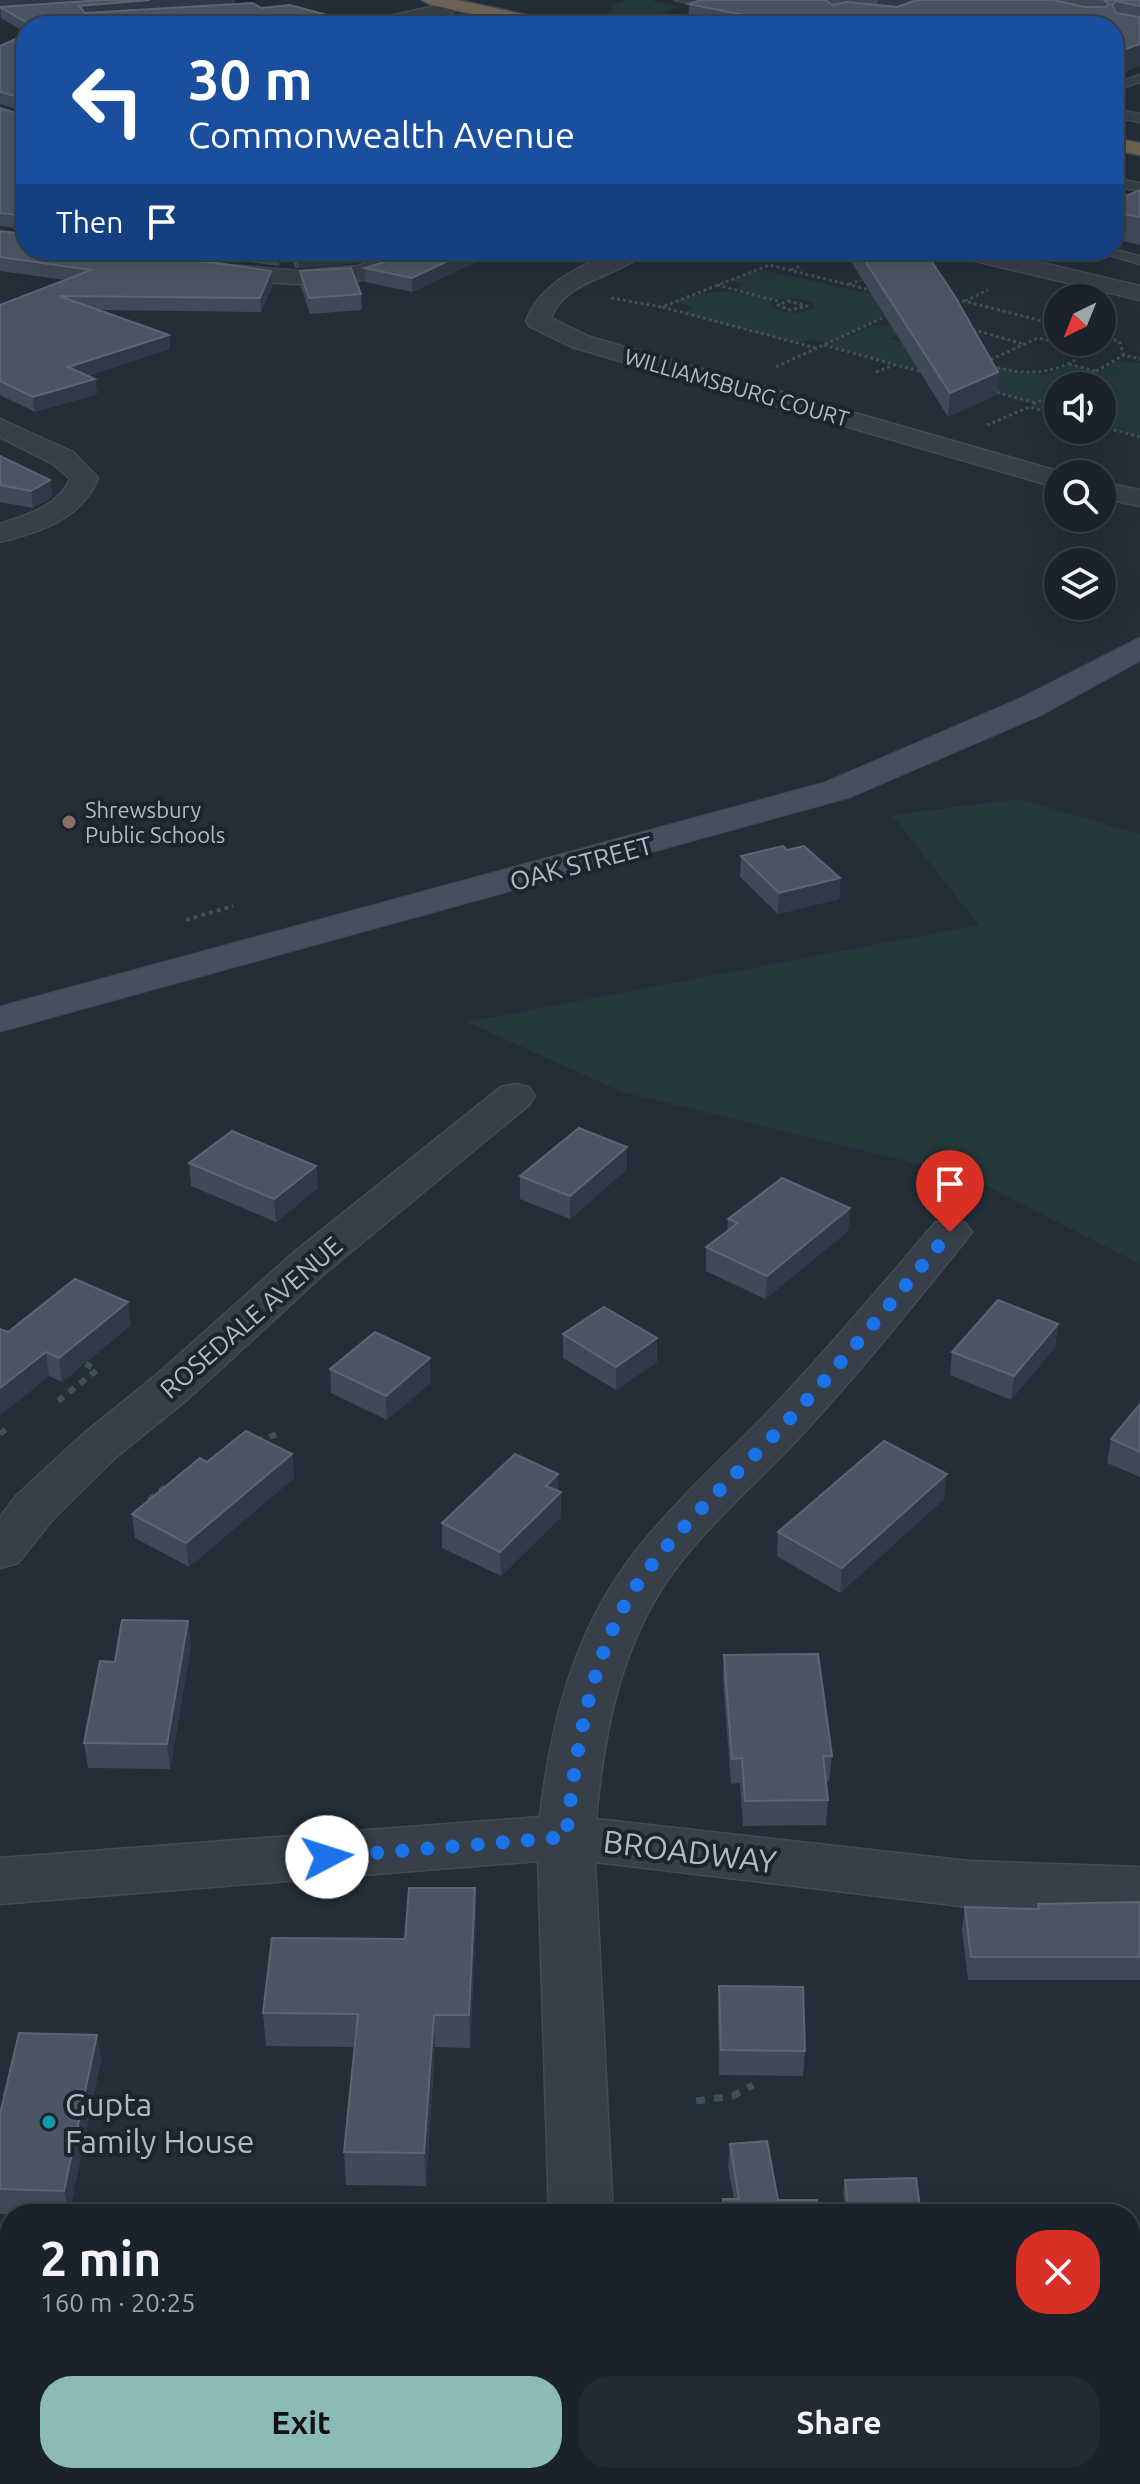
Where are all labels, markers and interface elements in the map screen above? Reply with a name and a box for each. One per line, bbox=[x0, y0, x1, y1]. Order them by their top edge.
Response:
icon: left bbox=[56, 48, 160, 152]
text: 30 m bbox=[188, 48, 313, 111]
text: Commonwealth Avenue bbox=[188, 114, 575, 155]
icon: arrive bbox=[140, 200, 184, 244]
text: Then bbox=[56, 205, 124, 239]
north arrow bbox=[1044, 284, 1116, 356]
map controls bbox=[1044, 284, 1116, 620]
street label: WILLIAMSBURG COURT bbox=[622, 343, 852, 431]
button: sound bbox=[1044, 372, 1116, 444]
button: search bbox=[1044, 460, 1116, 532]
button: layers bbox=[1044, 548, 1116, 620]
place label: Shrewsbury Public Schools bbox=[85, 797, 225, 847]
marker: Shrewsbury Public Schools bbox=[60, 813, 78, 831]
street label: OAK STREET bbox=[507, 830, 655, 896]
pin bbox=[916, 1150, 984, 1232]
icon: arrive bbox=[928, 1162, 972, 1206]
street label: ROSEDALE AVENUE bbox=[154, 1230, 348, 1404]
position arrow bbox=[285, 1815, 369, 1899]
street label: BROADWAY bbox=[601, 1823, 779, 1880]
place label: Gupta Family House bbox=[65, 2086, 254, 2159]
marker: Gupta Family House bbox=[40, 2113, 58, 2131]
button: close bbox=[1016, 2230, 1100, 2314]
text: 2 min bbox=[40, 2231, 161, 2285]
text: 160 m · 20:25 bbox=[40, 2288, 196, 2317]
button: Exit bbox=[40, 2376, 562, 2468]
button: Share bbox=[578, 2376, 1100, 2468]

